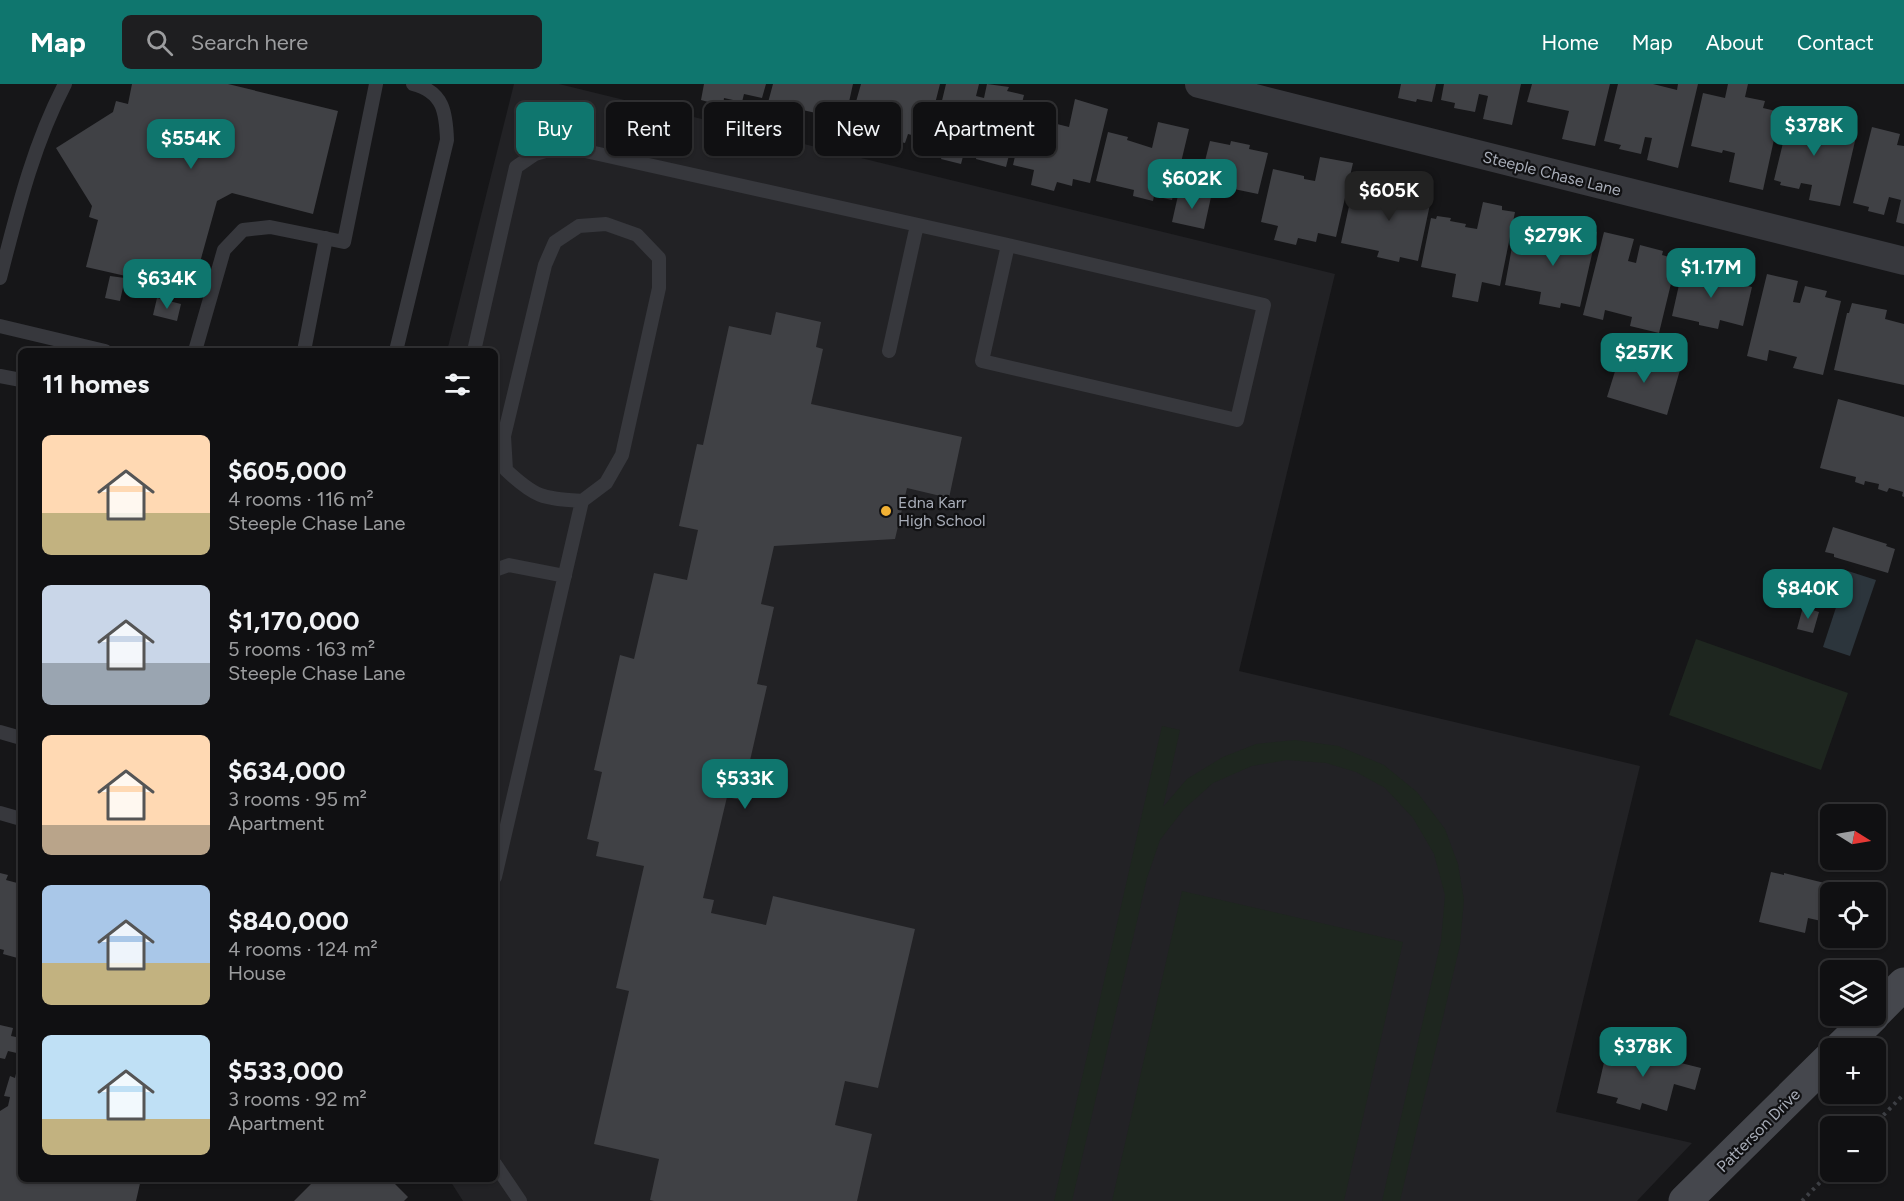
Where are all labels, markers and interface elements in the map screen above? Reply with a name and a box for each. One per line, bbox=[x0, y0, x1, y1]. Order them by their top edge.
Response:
search box bbox=[122, 15, 542, 69]
text: Map bbox=[30, 25, 86, 59]
icon: search bbox=[143, 26, 176, 59]
text: Search here bbox=[191, 29, 308, 56]
text: Home bbox=[1542, 30, 1599, 55]
text: Map bbox=[1632, 30, 1673, 55]
text: About bbox=[1706, 30, 1764, 55]
text: Contact bbox=[1797, 30, 1874, 55]
chip: Buy bbox=[516, 102, 594, 156]
chip: Rent bbox=[606, 102, 692, 156]
chip: Filters bbox=[704, 102, 803, 156]
chip: New bbox=[815, 102, 901, 156]
chip: Apartment bbox=[913, 102, 1056, 156]
pin: $378K bbox=[1772, 106, 1856, 157]
text: $378K bbox=[1785, 113, 1843, 137]
pin: $554K bbox=[149, 119, 233, 170]
text: $554K bbox=[161, 126, 221, 150]
street label: Steeple Chase Lane bbox=[1481, 147, 1623, 200]
pin: $602K bbox=[1150, 159, 1234, 210]
text: $602K bbox=[1162, 166, 1222, 190]
pin: $605K bbox=[1347, 171, 1431, 222]
text: $605K bbox=[1359, 178, 1419, 202]
pin: $279K bbox=[1511, 216, 1595, 267]
text: $279K bbox=[1524, 223, 1582, 247]
pin: $1.17M bbox=[1662, 248, 1760, 299]
text: $1.17M bbox=[1680, 255, 1742, 279]
pin: $634K bbox=[125, 259, 209, 310]
text: $634K bbox=[137, 266, 197, 290]
pin: $257K bbox=[1602, 333, 1686, 384]
text: $257K bbox=[1615, 340, 1673, 364]
text: 11 homes bbox=[42, 368, 149, 400]
icon: filters bbox=[441, 368, 474, 401]
text: $605,000 bbox=[228, 455, 347, 487]
icon: home bbox=[90, 459, 162, 531]
text: 4 rooms · 116 m² bbox=[228, 487, 374, 511]
place label: Edna Karr High School bbox=[898, 493, 986, 530]
marker: Edna Karr High School bbox=[879, 504, 893, 518]
text: Steeple Chase Lane bbox=[228, 511, 405, 535]
pin: $840K bbox=[1766, 569, 1850, 620]
text: $840K bbox=[1777, 576, 1839, 600]
text: $1,170,000 bbox=[228, 605, 360, 637]
icon: home bbox=[90, 609, 162, 681]
text: 5 rooms · 163 m² bbox=[228, 637, 375, 661]
text: Steeple Chase Lane bbox=[228, 661, 405, 685]
text: $634,000 bbox=[228, 755, 346, 787]
icon: home bbox=[90, 759, 162, 831]
pin: $533K bbox=[703, 759, 787, 810]
text: $533K bbox=[716, 766, 774, 790]
text: 3 rooms · 95 m² bbox=[228, 787, 367, 811]
north arrow bbox=[1820, 804, 1886, 870]
map controls bbox=[1820, 804, 1886, 1182]
text: Apartment bbox=[228, 811, 325, 835]
button: locate bbox=[1820, 882, 1886, 948]
text: $840,000 bbox=[228, 905, 349, 937]
icon: home bbox=[90, 909, 162, 981]
text: 4 rooms · 124 m² bbox=[228, 937, 378, 961]
button: layers bbox=[1820, 960, 1886, 1026]
text: House bbox=[228, 961, 286, 985]
pin: $378K bbox=[1601, 1027, 1685, 1078]
text: $378K bbox=[1614, 1034, 1672, 1058]
button: + bbox=[1820, 1038, 1886, 1104]
text: $533,000 bbox=[228, 1055, 344, 1087]
icon: home bbox=[90, 1059, 162, 1131]
street label: Patterson Drive bbox=[1713, 1085, 1804, 1176]
text: 3 rooms · 92 m² bbox=[228, 1087, 367, 1111]
text: Apartment bbox=[228, 1111, 325, 1135]
button: − bbox=[1820, 1116, 1886, 1182]

